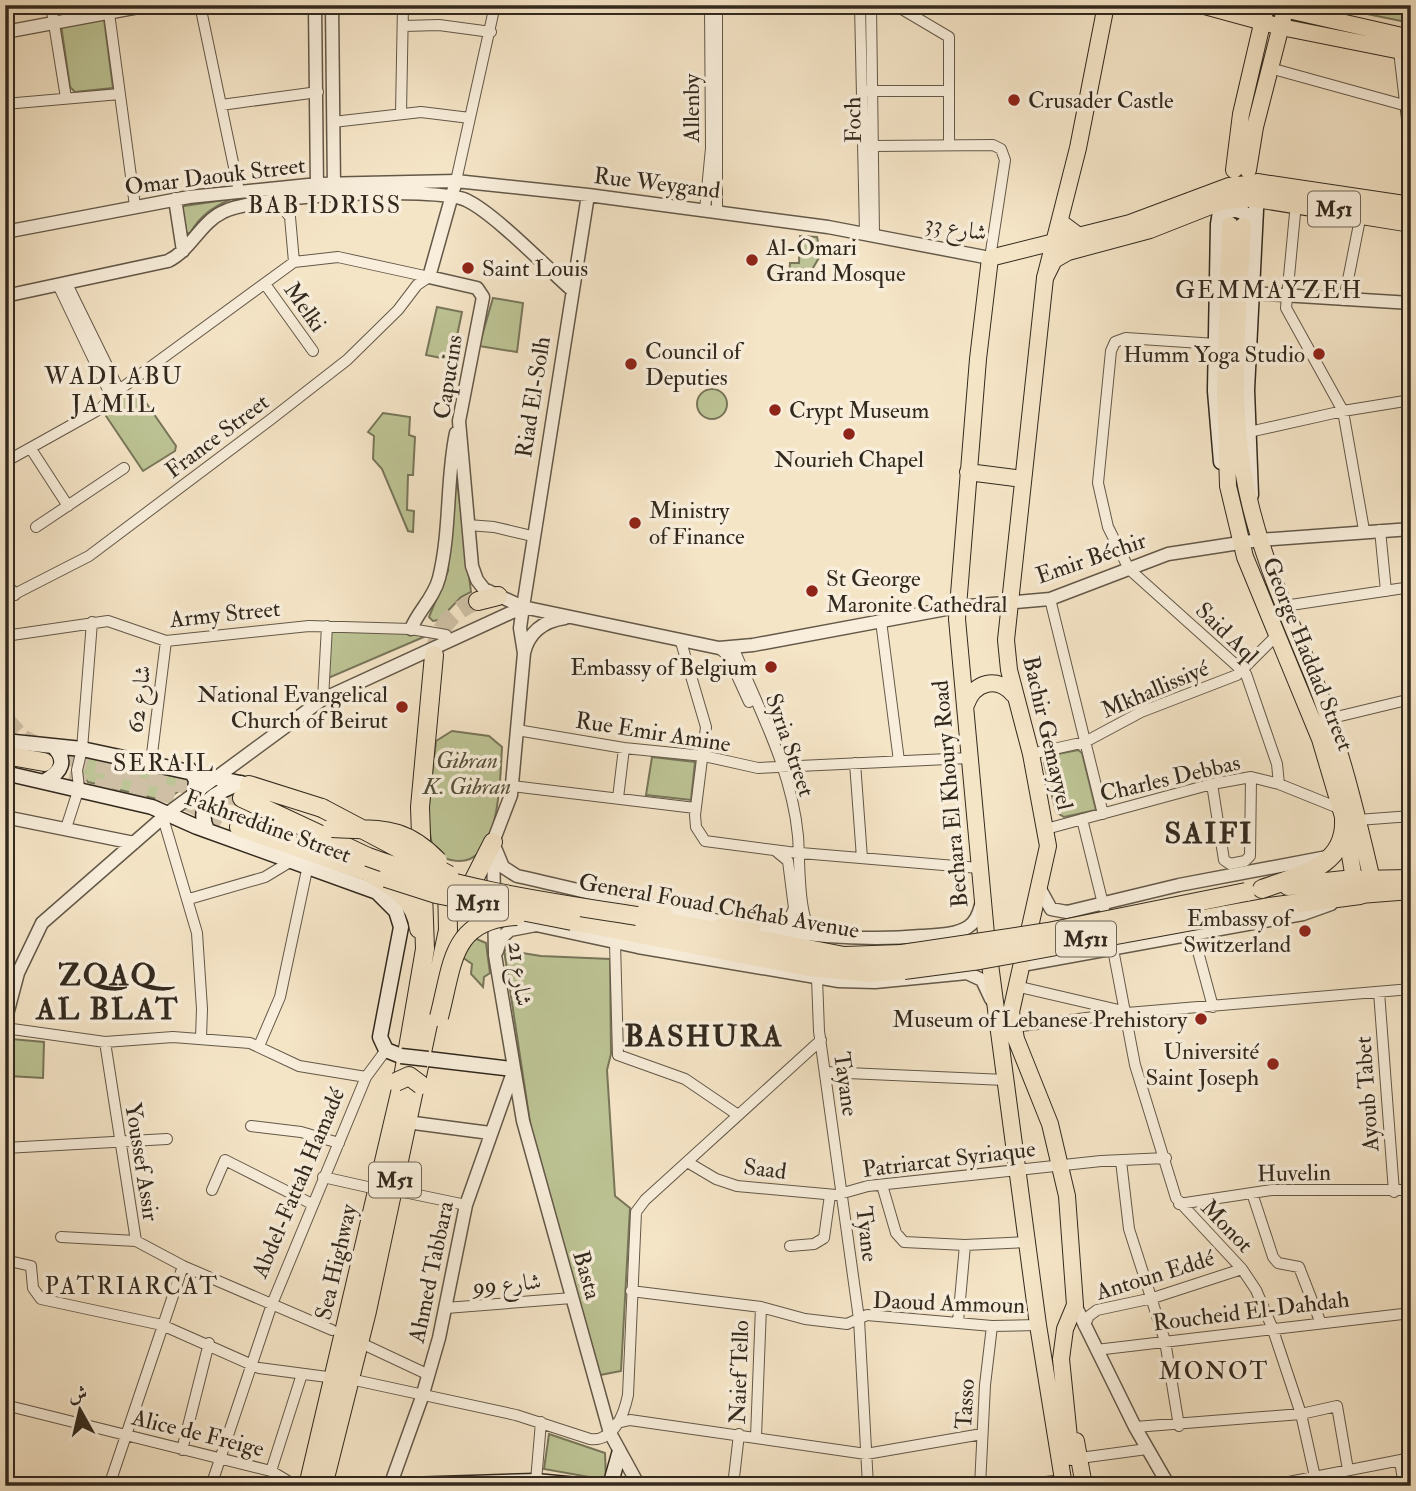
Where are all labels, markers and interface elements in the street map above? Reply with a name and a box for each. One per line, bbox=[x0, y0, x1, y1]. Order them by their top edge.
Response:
street label: Allenby bbox=[677, 73, 706, 143]
place label: Crusader Castle bbox=[1028, 86, 1174, 115]
marker: Crusader Castle bbox=[1006, 92, 1022, 108]
street label: Foch bbox=[838, 97, 868, 143]
street label: Omar Daouk Street bbox=[123, 151, 307, 201]
street label: Rue Weygand bbox=[592, 161, 722, 205]
district label: BAB IDRISS bbox=[248, 190, 402, 221]
road number: M51 bbox=[1308, 192, 1360, 227]
street label: شارع 33 bbox=[922, 208, 989, 253]
place label: Al-Omari Grand Mosque bbox=[765, 233, 906, 288]
marker: Al-Omari Grand Mosque bbox=[744, 252, 760, 268]
place label: Saint Louis bbox=[482, 254, 588, 283]
marker: Saint Louis bbox=[460, 260, 476, 276]
district label: GEMMAYZEH bbox=[1175, 275, 1363, 306]
street label: Melki bbox=[277, 276, 333, 338]
street label: Capucins bbox=[427, 333, 470, 421]
street label: Riad El-Solh bbox=[509, 334, 557, 460]
place label: Council of Deputies bbox=[645, 337, 745, 393]
place label: Humm Yoga Studio bbox=[1123, 340, 1305, 369]
marker: Humm Yoga Studio bbox=[1311, 346, 1327, 362]
marker: Council of Deputies bbox=[623, 356, 639, 372]
district label: WADI ABU JAMIL bbox=[43, 361, 184, 420]
street label: France Street bbox=[159, 387, 275, 485]
place label: Crypt Museum bbox=[789, 396, 929, 426]
marker: Crypt Museum bbox=[767, 402, 783, 418]
marker: Nourieh Chapel bbox=[841, 426, 857, 442]
place label: Nourieh Chapel bbox=[774, 445, 924, 475]
place label: Ministry of Finance bbox=[649, 496, 745, 551]
marker: Ministry of Finance bbox=[627, 515, 643, 531]
street label: Emir Béchir bbox=[1032, 525, 1150, 590]
street label: George Haddad Street bbox=[1256, 553, 1360, 755]
place label: St George Maronite Cathedral bbox=[826, 564, 1008, 619]
marker: St George Maronite Cathedral bbox=[804, 583, 820, 599]
street label: Army Street bbox=[167, 594, 282, 634]
street label: Said Aql bbox=[1189, 596, 1265, 670]
place label: Embassy of Belgium bbox=[570, 653, 757, 682]
street label: Bachir Gemayyel bbox=[1016, 653, 1080, 813]
street label: Mkhallissiyé bbox=[1097, 653, 1213, 725]
marker: Embassy of Belgium bbox=[763, 659, 779, 675]
street label: شارع 62 bbox=[120, 663, 163, 735]
street label: Bechara El Khoury Road bbox=[926, 679, 974, 909]
place label: National Evangelical Church of Beirut bbox=[197, 680, 388, 735]
street label: Syria Street bbox=[759, 690, 821, 800]
marker: National Evangelical Church of Beirut bbox=[394, 699, 410, 715]
street label: Rue Emir Amine bbox=[573, 705, 733, 759]
park label: Gibran K. Gibran bbox=[422, 746, 511, 801]
district label: SERAIL bbox=[113, 748, 215, 779]
street label: Charles Debbas bbox=[1097, 748, 1243, 808]
street label: Fakhreddine Street bbox=[181, 782, 355, 870]
district label: SAIFI bbox=[1165, 815, 1253, 852]
street label: General Fouad Chéhab Avenue bbox=[576, 867, 862, 945]
road number: M511 bbox=[448, 886, 508, 920]
place label: Embassy of Switzerland bbox=[1183, 904, 1295, 959]
road number: M511 bbox=[1056, 922, 1116, 956]
marker: Embassy of Switzerland bbox=[1297, 923, 1313, 939]
street label: شارع 21 bbox=[497, 940, 538, 1008]
district label: ZQAQ AL BLAT bbox=[34, 957, 180, 1028]
place label: Museum of Lebanese Prehistory bbox=[892, 1005, 1188, 1034]
marker: Museum of Lebanese Prehistory bbox=[1193, 1011, 1209, 1027]
district label: BASHURA bbox=[624, 1018, 784, 1055]
street label: Ayoub Tabet bbox=[1349, 1035, 1386, 1154]
place label: Université Saint Joseph bbox=[1146, 1037, 1259, 1093]
street label: Tayane bbox=[827, 1050, 865, 1118]
marker: Université Saint Joseph bbox=[1265, 1056, 1281, 1072]
street label: Abdel-Fattah Hamadé bbox=[244, 1083, 351, 1283]
street label: Youssef Assir bbox=[118, 1101, 166, 1224]
street label: Patriarcat Syriaque bbox=[861, 1134, 1037, 1184]
street label: Saad bbox=[742, 1152, 788, 1186]
street label: Huvelin bbox=[1257, 1158, 1331, 1188]
road number: M51 bbox=[369, 1162, 421, 1198]
street label: Monot bbox=[1195, 1193, 1259, 1259]
street label: Ahmed Tabbara bbox=[402, 1198, 460, 1347]
street label: Sea Highway bbox=[309, 1200, 364, 1323]
street label: Tyane bbox=[849, 1205, 885, 1264]
street label: Antoun Eddé bbox=[1091, 1243, 1218, 1307]
street label: Basta bbox=[566, 1247, 608, 1303]
street label: شارع 99 bbox=[470, 1267, 543, 1307]
district label: PATRIARCAT bbox=[45, 1271, 219, 1302]
street label: Roucheid El-Dahdah bbox=[1151, 1285, 1351, 1337]
street label: Daoud Ammoun bbox=[872, 1286, 1026, 1320]
street label: Naief Tello bbox=[723, 1320, 755, 1424]
district label: MONOT bbox=[1159, 1356, 1269, 1387]
north arrow bbox=[46, 1376, 116, 1446]
street label: Tasso bbox=[949, 1378, 981, 1430]
text: ش bbox=[67, 1381, 89, 1407]
street label: Alice de Freige bbox=[128, 1402, 267, 1463]

